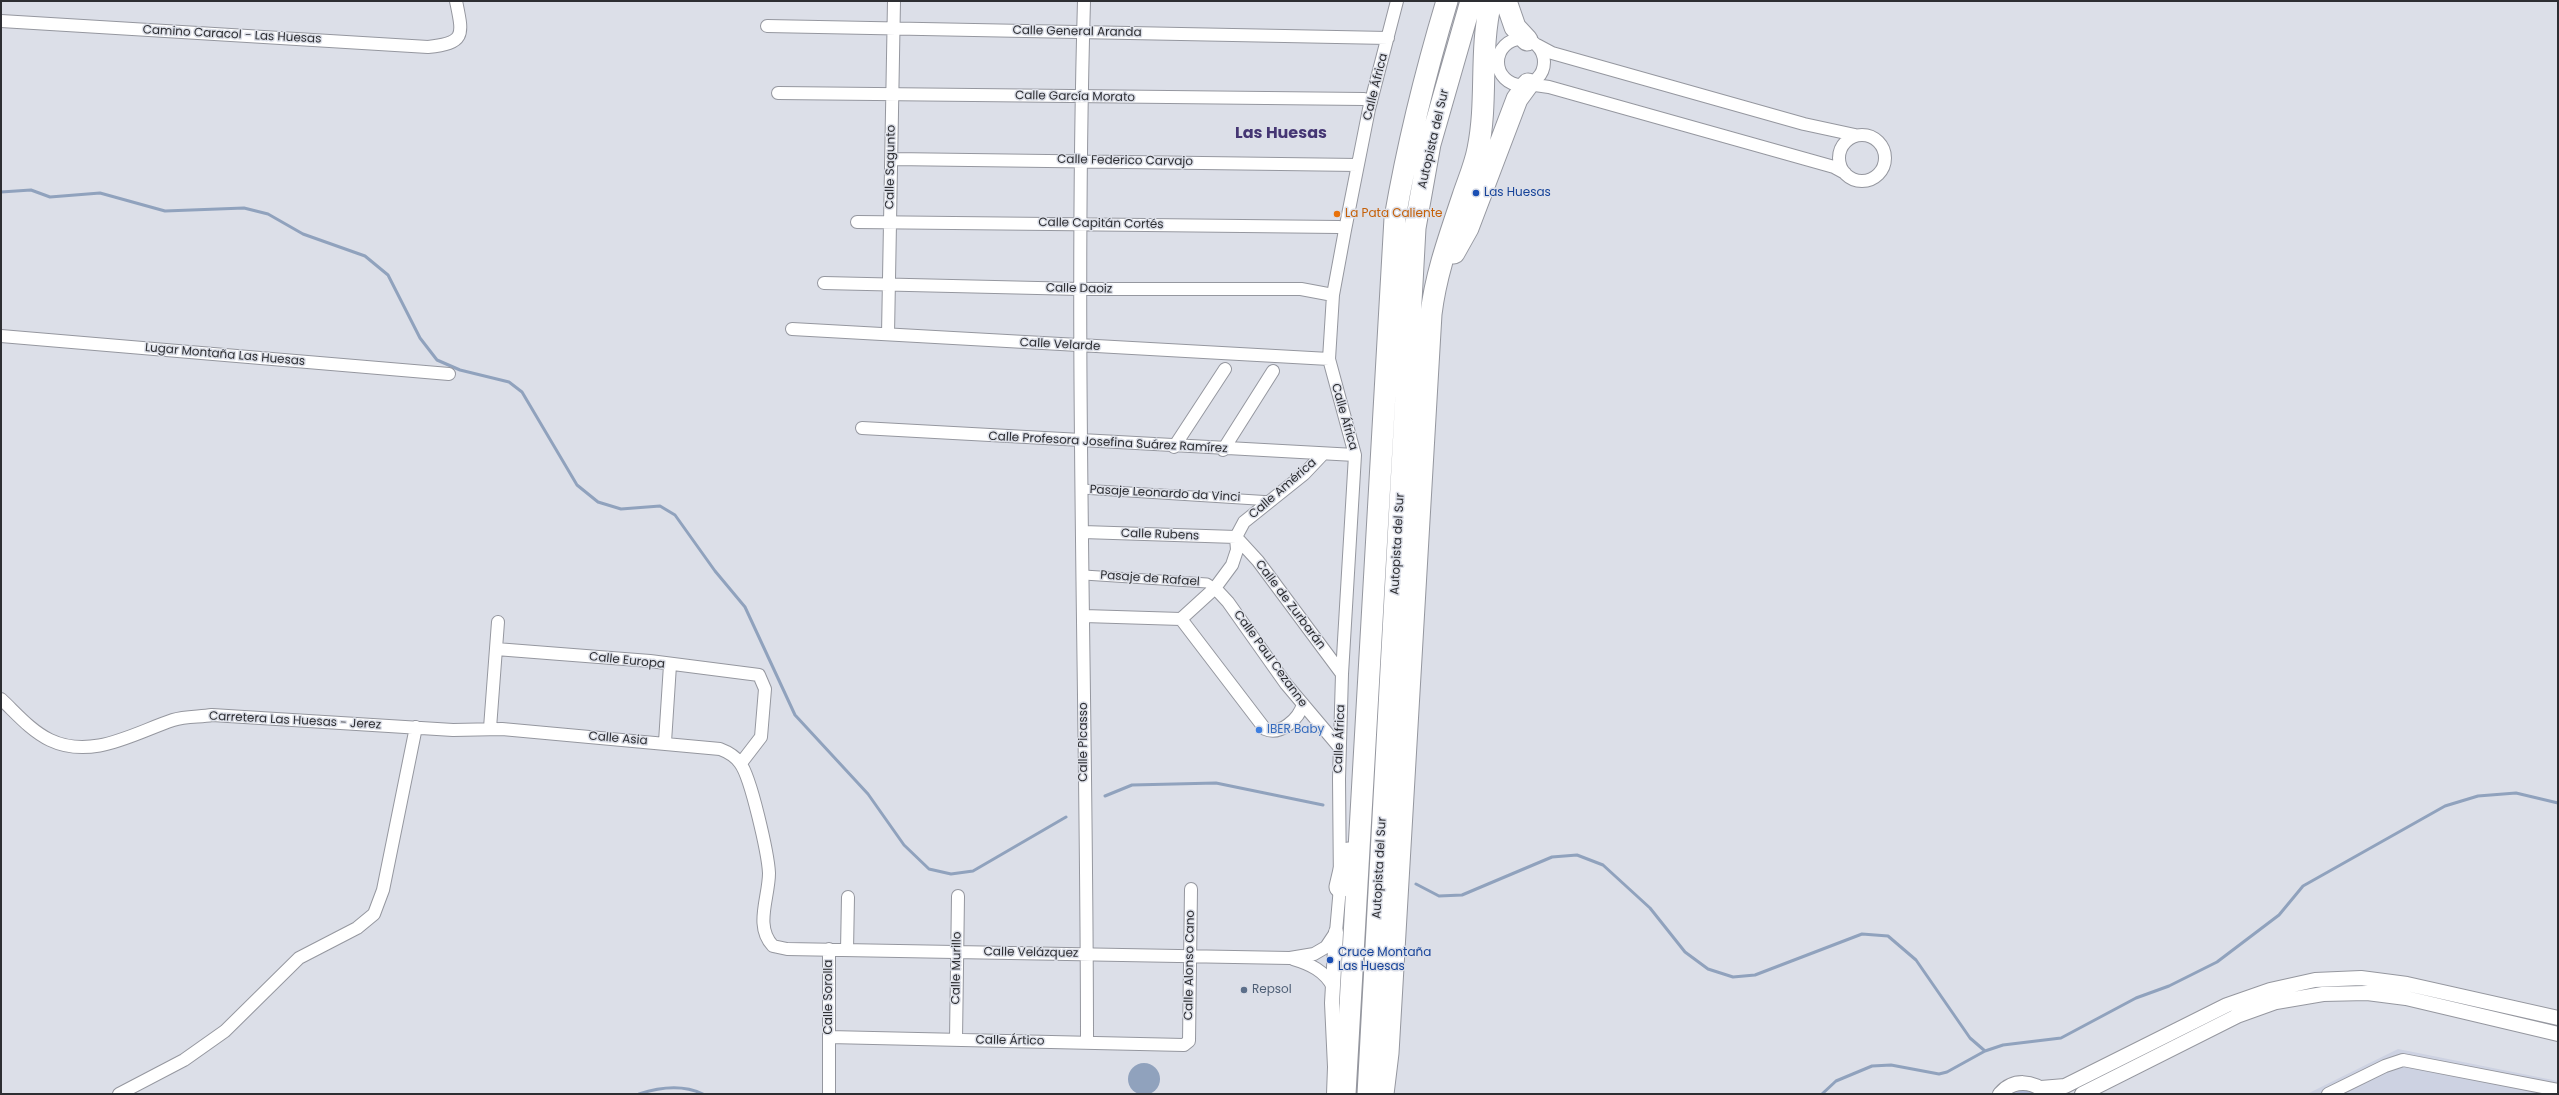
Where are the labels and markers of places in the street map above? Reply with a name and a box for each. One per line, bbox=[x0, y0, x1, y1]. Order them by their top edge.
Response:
place label: Las Huesas bbox=[1484, 186, 1551, 200]
marker: Las Huesas bbox=[1471, 188, 1481, 198]
place label: La Pata Caliente bbox=[1345, 207, 1442, 221]
marker: La Pata Caliente bbox=[1332, 209, 1342, 219]
place label: IBER Baby bbox=[1267, 723, 1324, 737]
marker: IBER Baby bbox=[1254, 725, 1264, 735]
place label: Cruce Montaña Las Huesas bbox=[1338, 946, 1431, 974]
marker: Cruce Montaña Las Huesas bbox=[1325, 955, 1335, 965]
place label: Repsol bbox=[1252, 983, 1292, 997]
marker: Repsol bbox=[1239, 985, 1249, 995]

